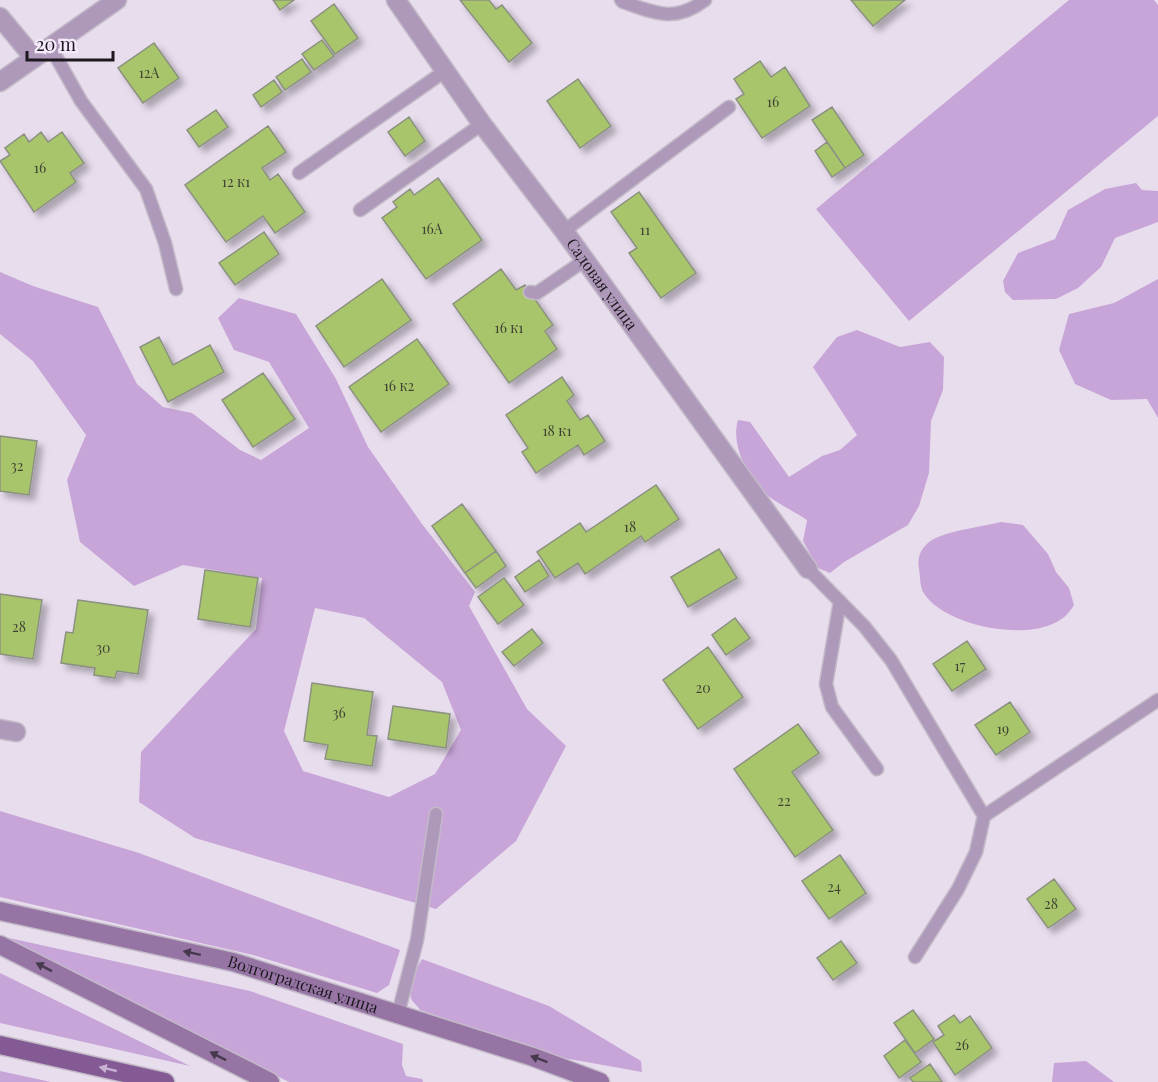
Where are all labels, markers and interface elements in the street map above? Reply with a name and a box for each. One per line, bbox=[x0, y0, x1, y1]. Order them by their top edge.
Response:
scale bar bbox=[27, 24, 112, 62]
text: 20 m bbox=[36, 32, 76, 56]
house number: 12А bbox=[139, 63, 160, 82]
house number: 16 bbox=[767, 92, 779, 111]
house number: 16 bbox=[34, 158, 46, 177]
house number: 12 к1 bbox=[222, 172, 250, 191]
house number: 16А bbox=[421, 219, 443, 238]
house number: 11 bbox=[640, 220, 650, 239]
street label: Садовая улица bbox=[562, 233, 643, 334]
house number: 16 к1 bbox=[494, 318, 524, 337]
house number: 16 к2 bbox=[384, 376, 415, 395]
house number: 18 к1 bbox=[542, 421, 572, 440]
house number: 32 bbox=[10, 456, 24, 475]
house number: 18 bbox=[624, 517, 636, 536]
house number: 28 bbox=[12, 617, 26, 636]
house number: 30 bbox=[96, 638, 110, 657]
house number: 17 bbox=[955, 656, 966, 675]
house number: 20 bbox=[695, 678, 711, 697]
house number: 36 bbox=[332, 703, 346, 722]
house number: 19 bbox=[997, 719, 1009, 738]
house number: 22 bbox=[777, 791, 791, 810]
house number: 24 bbox=[827, 877, 841, 896]
house number: 28 bbox=[1044, 894, 1058, 913]
one-way arrow bbox=[182, 948, 201, 957]
street label: Волгоградская улица bbox=[225, 950, 381, 1017]
one-way arrow bbox=[35, 963, 53, 973]
house number: 26 bbox=[955, 1035, 969, 1054]
one-way arrow bbox=[209, 1051, 227, 1061]
one-way arrow bbox=[530, 1054, 548, 1063]
one-way arrow bbox=[99, 1064, 118, 1073]

